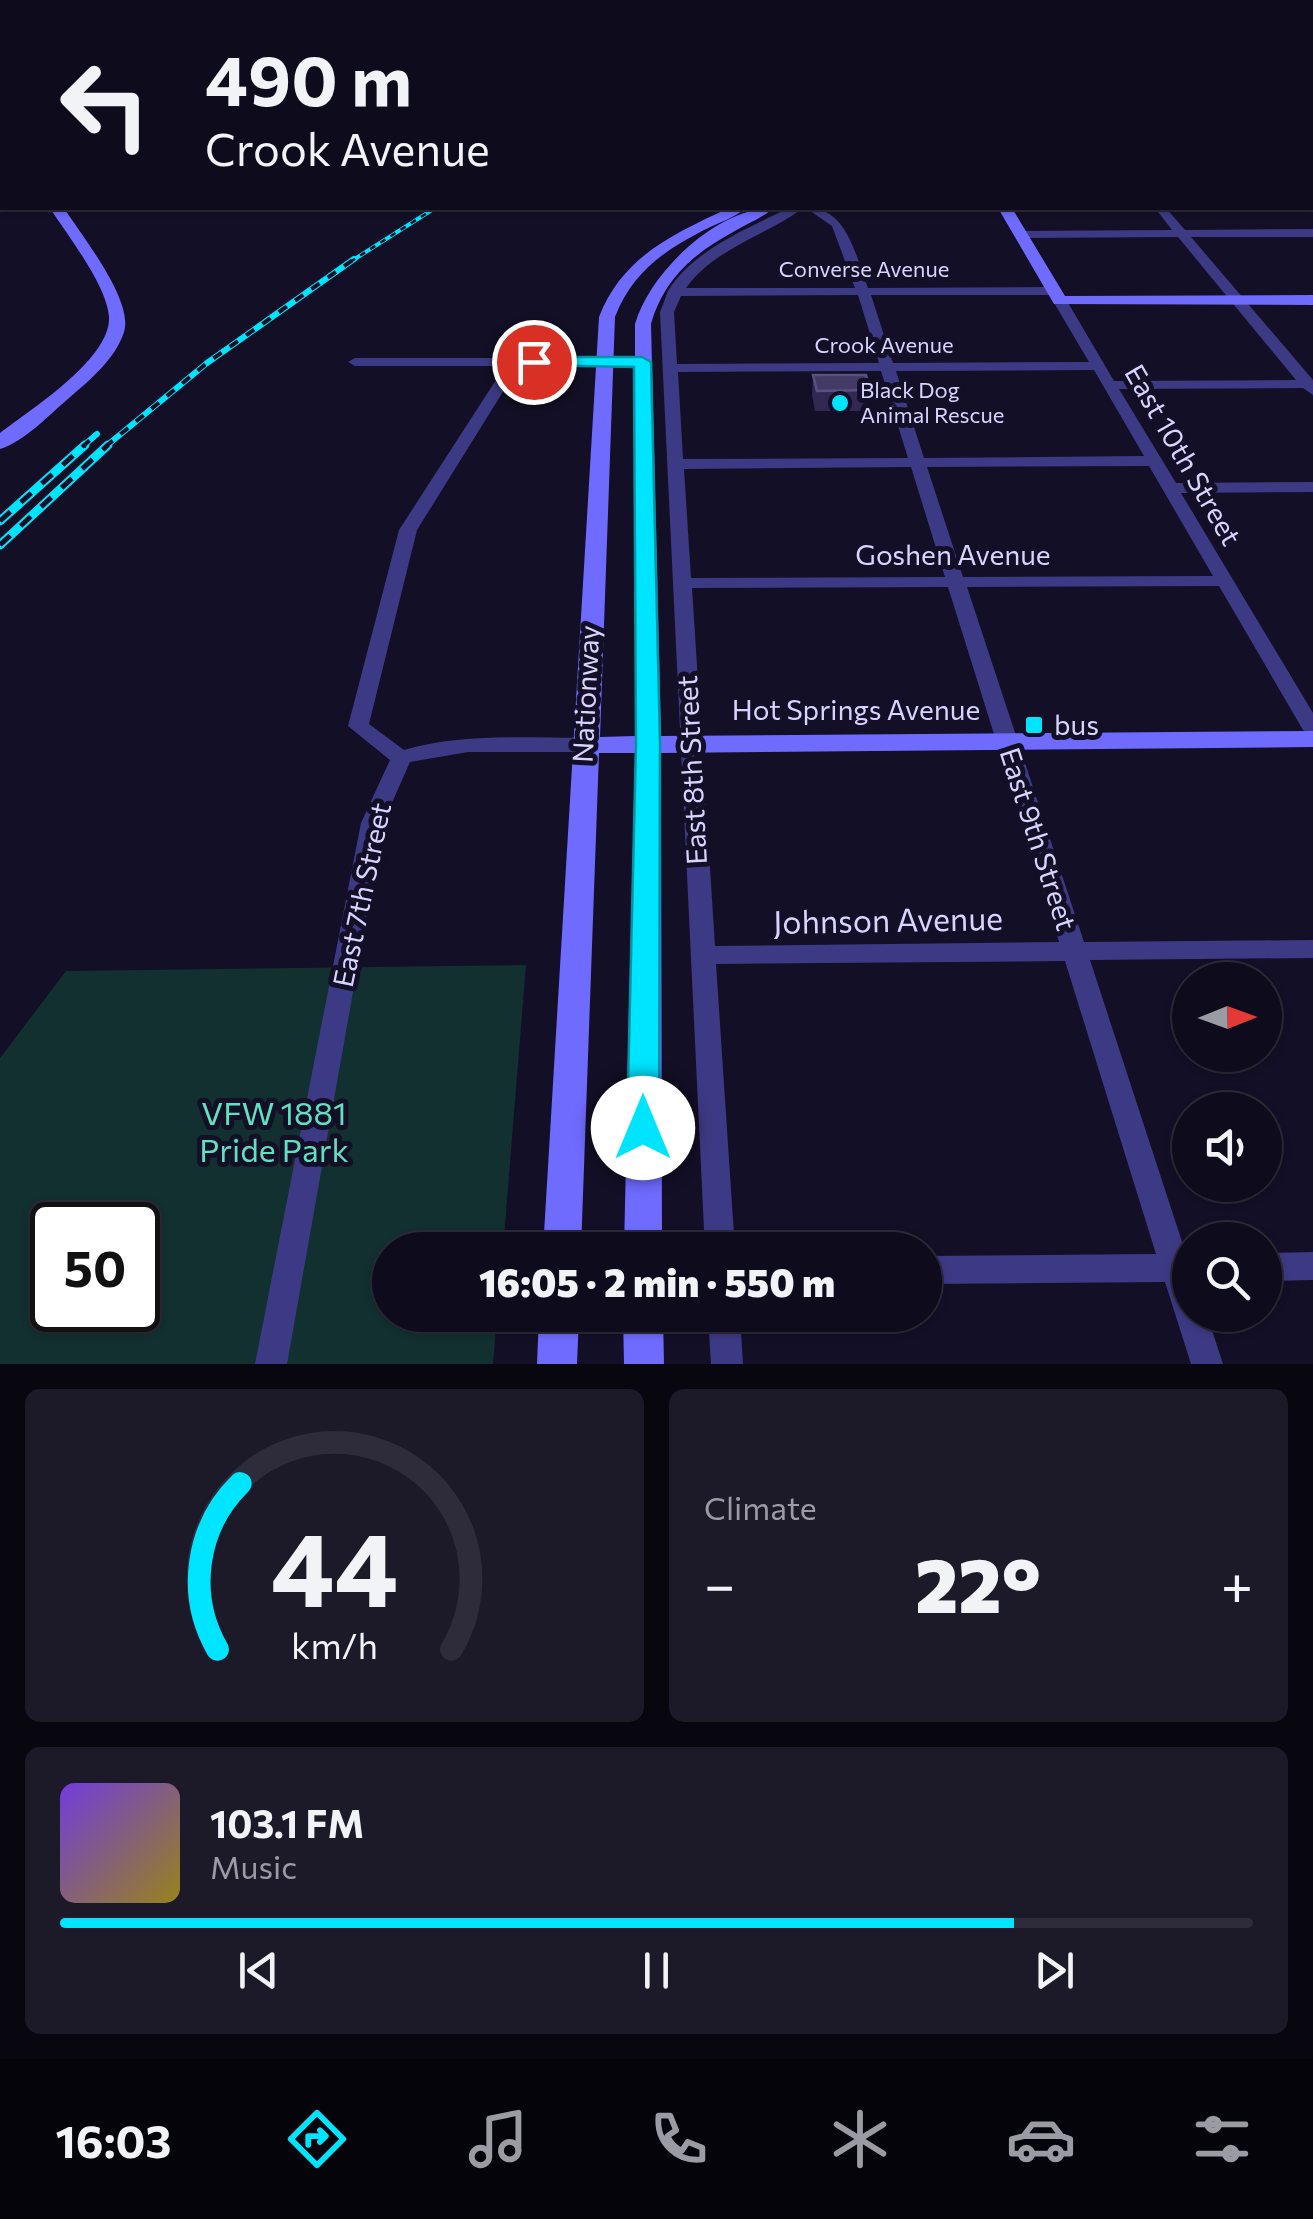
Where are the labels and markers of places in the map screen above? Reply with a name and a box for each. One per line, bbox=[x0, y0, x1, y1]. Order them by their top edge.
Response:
pin bbox=[492, 320, 577, 405]
place label: Black Dog Animal Rescue bbox=[860, 376, 1004, 428]
marker: Black Dog Animal Rescue bbox=[829, 392, 851, 414]
place label: bus bbox=[1054, 707, 1099, 741]
marker: bus bbox=[1023, 714, 1045, 736]

